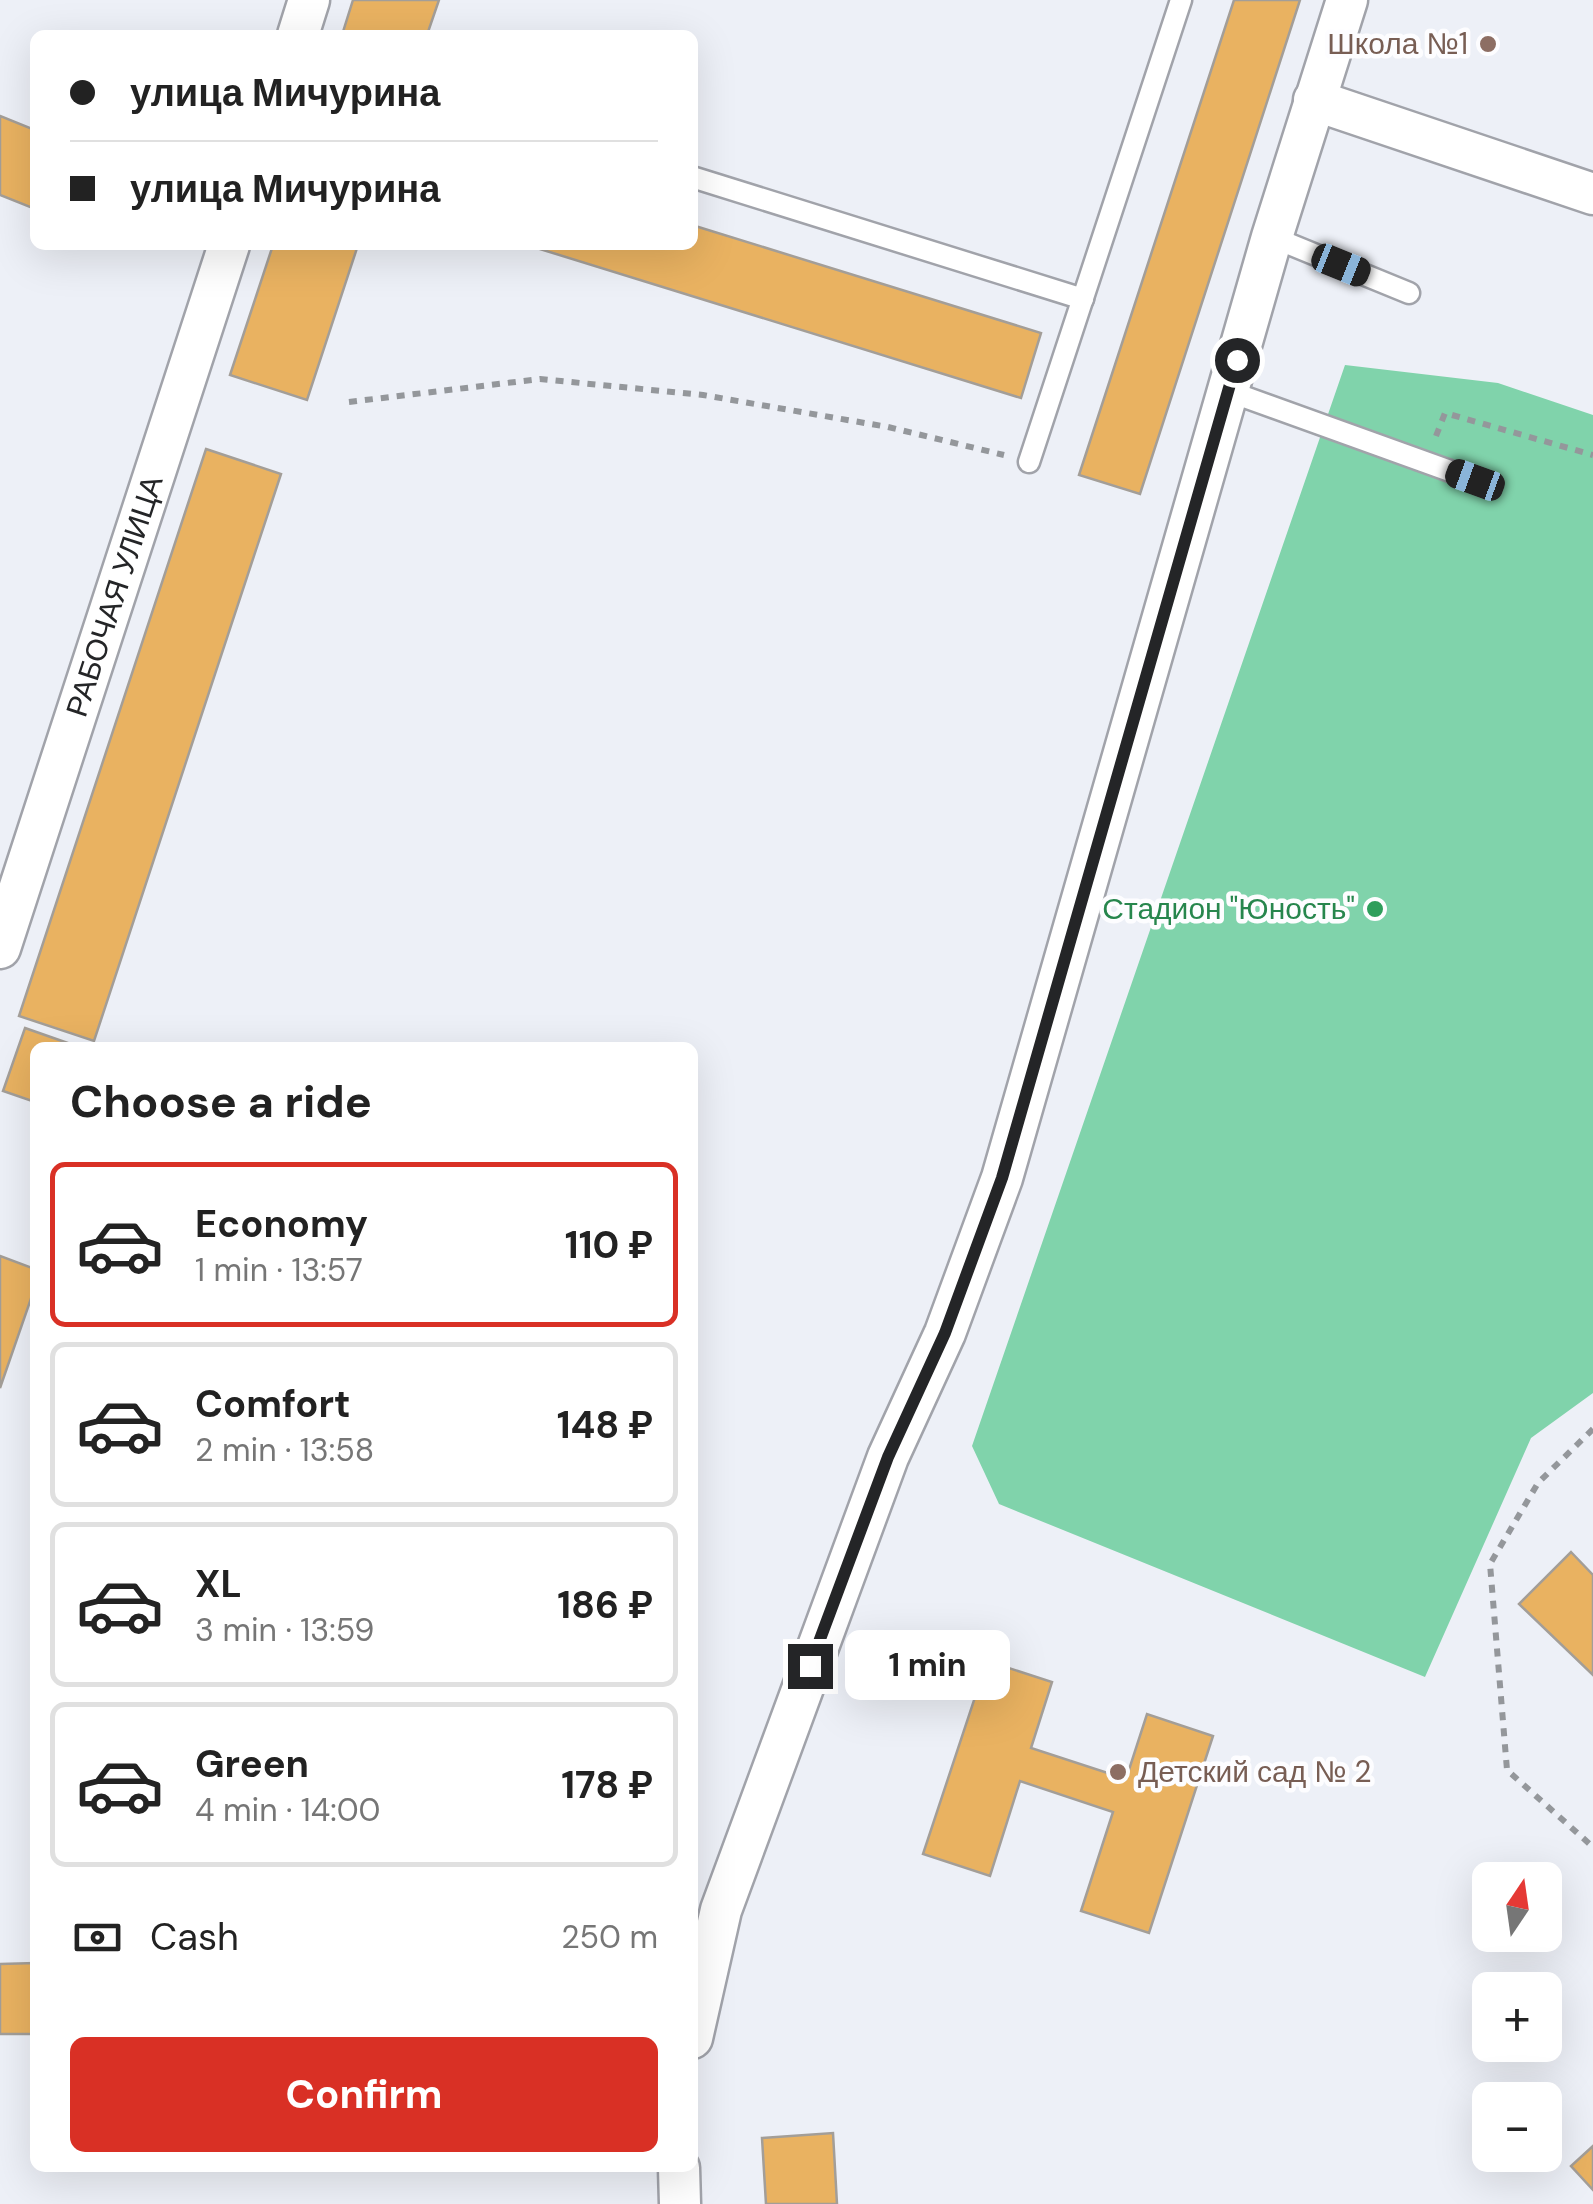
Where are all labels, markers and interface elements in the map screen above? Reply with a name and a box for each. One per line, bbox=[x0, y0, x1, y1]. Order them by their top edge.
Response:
place label: Школа №1 bbox=[1327, 24, 1468, 63]
marker: Школа №1 bbox=[1477, 33, 1499, 55]
text: улица Мичурина bbox=[130, 68, 440, 118]
text: улица Мичурина bbox=[130, 164, 440, 214]
car bbox=[1308, 240, 1374, 290]
route start bbox=[1215, 338, 1260, 383]
car bbox=[1442, 456, 1508, 504]
street label: РАБОЧАЯ УЛИЦА bbox=[57, 471, 172, 722]
place label: Стадион "Юность" bbox=[1102, 889, 1355, 928]
marker: Стадион "Юность" bbox=[1364, 898, 1386, 920]
text: Choose a ride bbox=[70, 1072, 372, 1131]
text: Economy bbox=[195, 1199, 368, 1249]
icon: car bbox=[75, 1200, 165, 1290]
text: 110 ₽ bbox=[565, 1220, 653, 1270]
text: 1 min · 13:57 bbox=[195, 1249, 363, 1291]
text: Comfort bbox=[195, 1379, 351, 1429]
icon: car bbox=[75, 1380, 165, 1470]
text: 148 ₽ bbox=[557, 1400, 653, 1450]
text: 2 min · 13:58 bbox=[195, 1429, 374, 1471]
text: XL bbox=[195, 1559, 242, 1609]
icon: car bbox=[75, 1560, 165, 1650]
text: 186 ₽ bbox=[557, 1580, 653, 1630]
text: 3 min · 13:59 bbox=[195, 1609, 374, 1651]
callout: 1 min bbox=[845, 1631, 1010, 1701]
route end bbox=[788, 1644, 833, 1689]
text: 1 min bbox=[889, 1644, 966, 1686]
text: Green bbox=[195, 1739, 309, 1789]
icon: car bbox=[75, 1740, 165, 1830]
place label: Детский сад № 2 bbox=[1138, 1752, 1372, 1791]
text: 178 ₽ bbox=[561, 1760, 653, 1810]
marker: Детский сад № 2 bbox=[1107, 1761, 1129, 1783]
text: 4 min · 14:00 bbox=[195, 1789, 381, 1831]
north arrow bbox=[1472, 1862, 1562, 1952]
map controls bbox=[1472, 1862, 1562, 2172]
icon: cash bbox=[70, 1910, 125, 1965]
text: Cash bbox=[150, 1912, 239, 1962]
text: 250 m bbox=[561, 1916, 658, 1958]
button: + bbox=[1472, 1972, 1562, 2062]
button: Confirm bbox=[70, 2037, 658, 2152]
button: − bbox=[1472, 2082, 1562, 2172]

